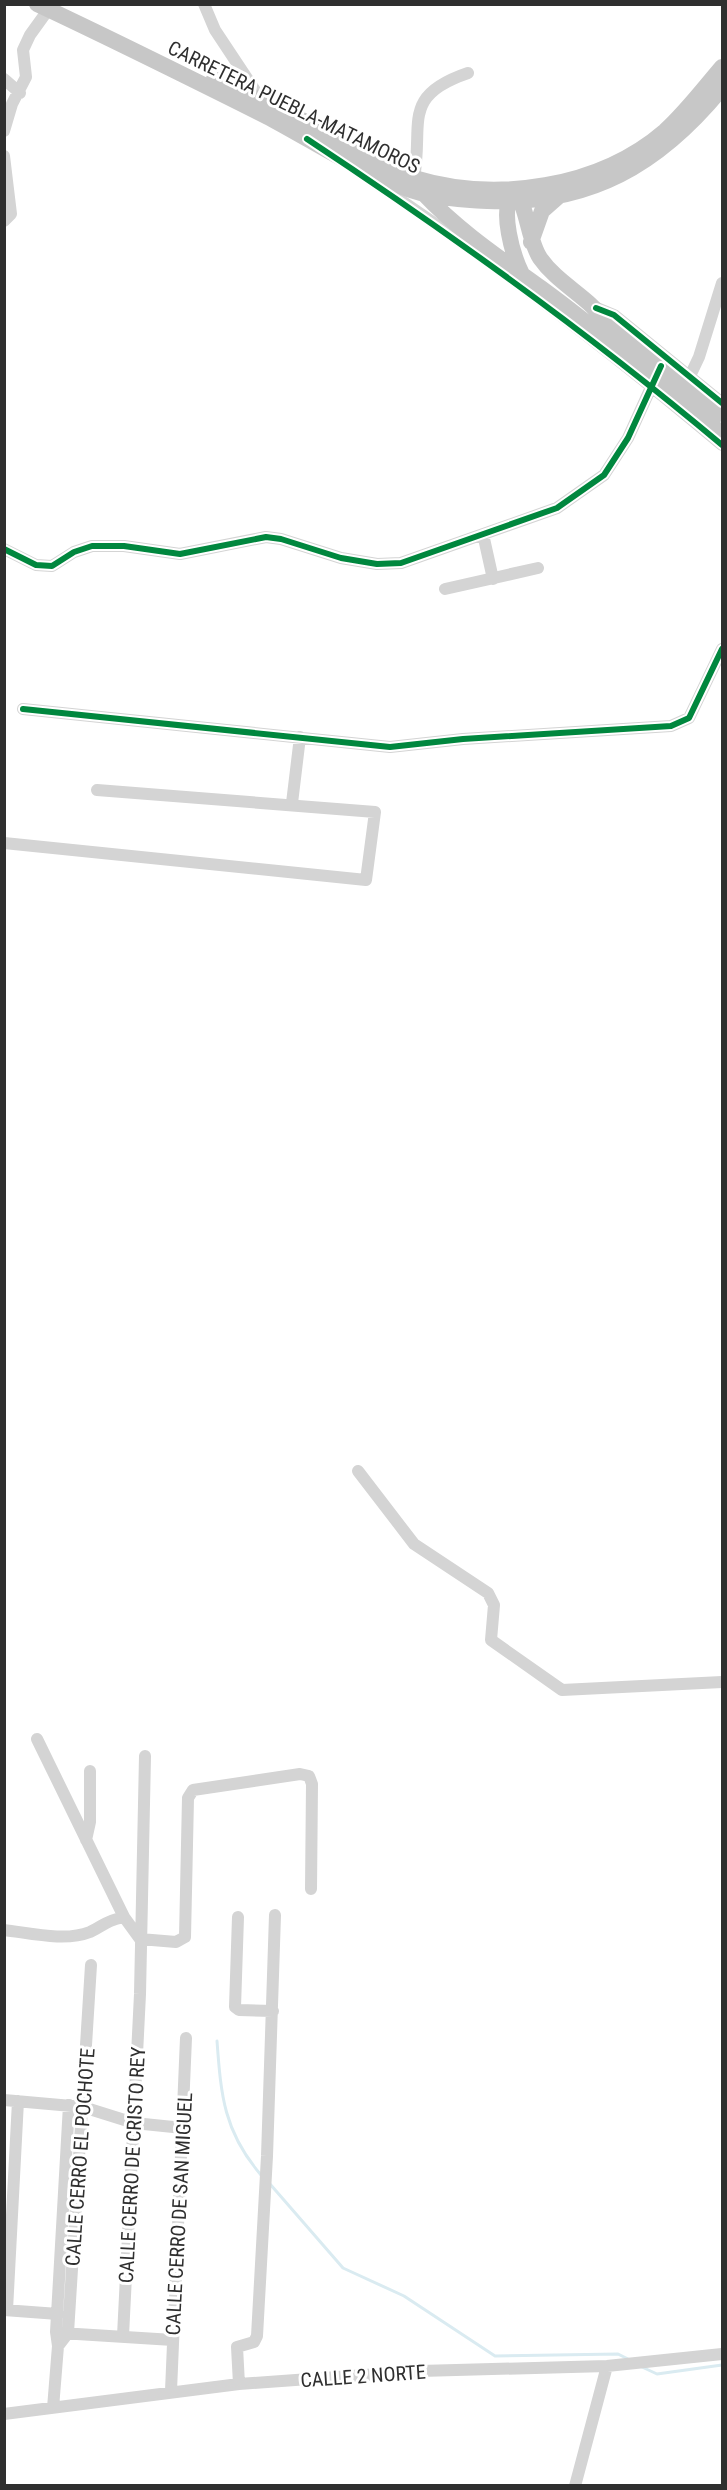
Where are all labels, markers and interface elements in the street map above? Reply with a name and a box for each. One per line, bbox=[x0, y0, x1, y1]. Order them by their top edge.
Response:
street label: CARRETERA PUEBLA-MATAMOROS bbox=[164, 35, 424, 179]
street label: CALLE CERRO DE CRISTO REY bbox=[114, 2046, 150, 2284]
street label: CALLE CERRO EL POCHOTE bbox=[60, 2047, 100, 2267]
street label: CALLE CERRO DE SAN MIGUEL bbox=[161, 2092, 197, 2336]
street label: CALLE 2 NORTE bbox=[300, 2360, 426, 2392]

